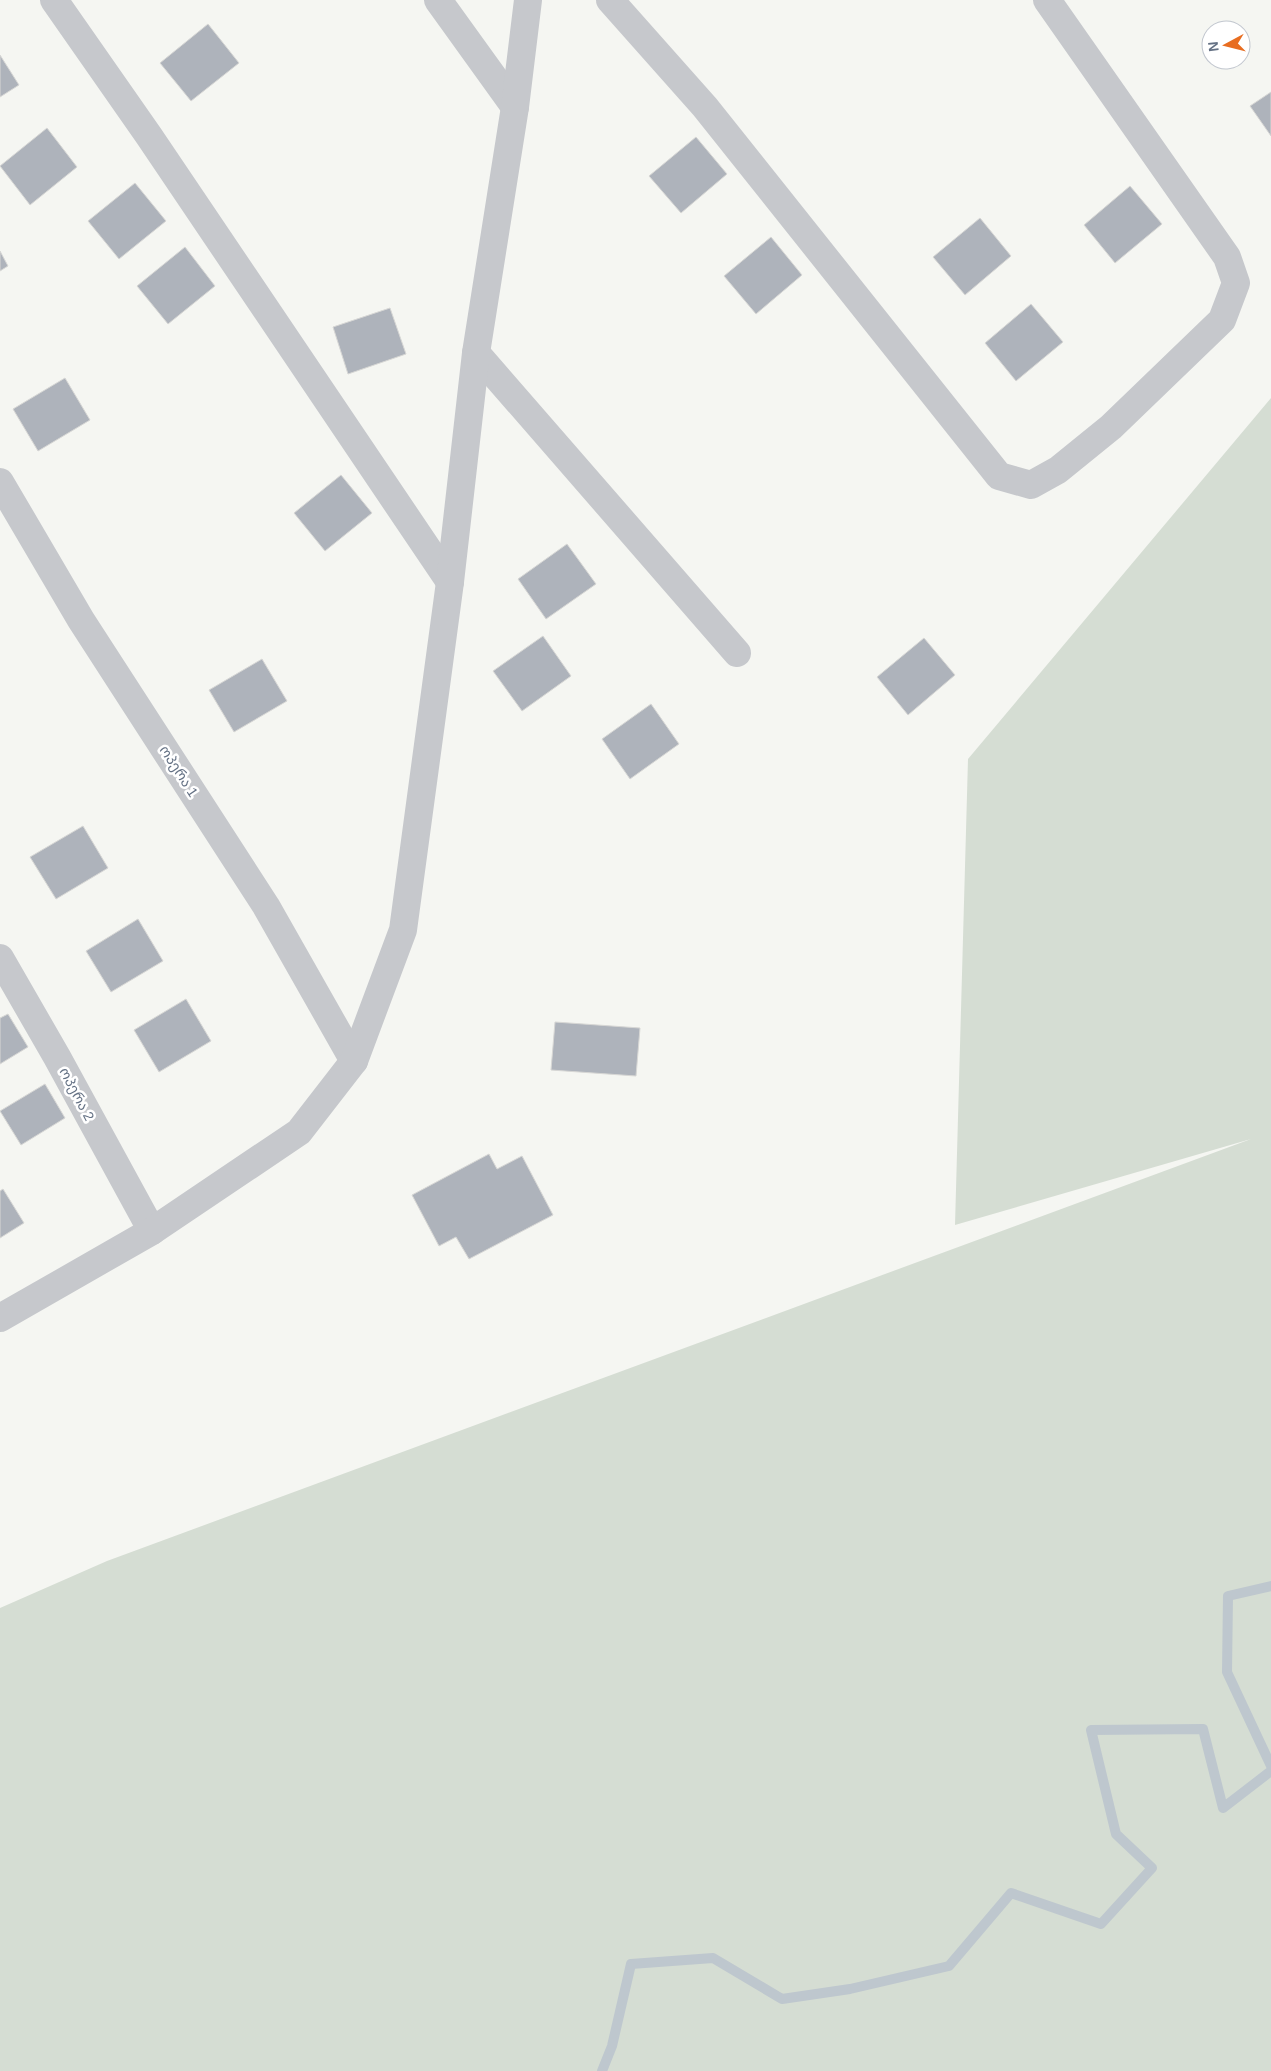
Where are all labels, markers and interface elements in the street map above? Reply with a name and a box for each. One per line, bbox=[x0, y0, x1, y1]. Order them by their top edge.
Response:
north arrow bbox=[1201, 20, 1251, 70]
text: N bbox=[1205, 41, 1222, 53]
street label: ოპერა 1 bbox=[156, 742, 202, 800]
street label: ოპერა 2 bbox=[55, 1065, 98, 1124]

